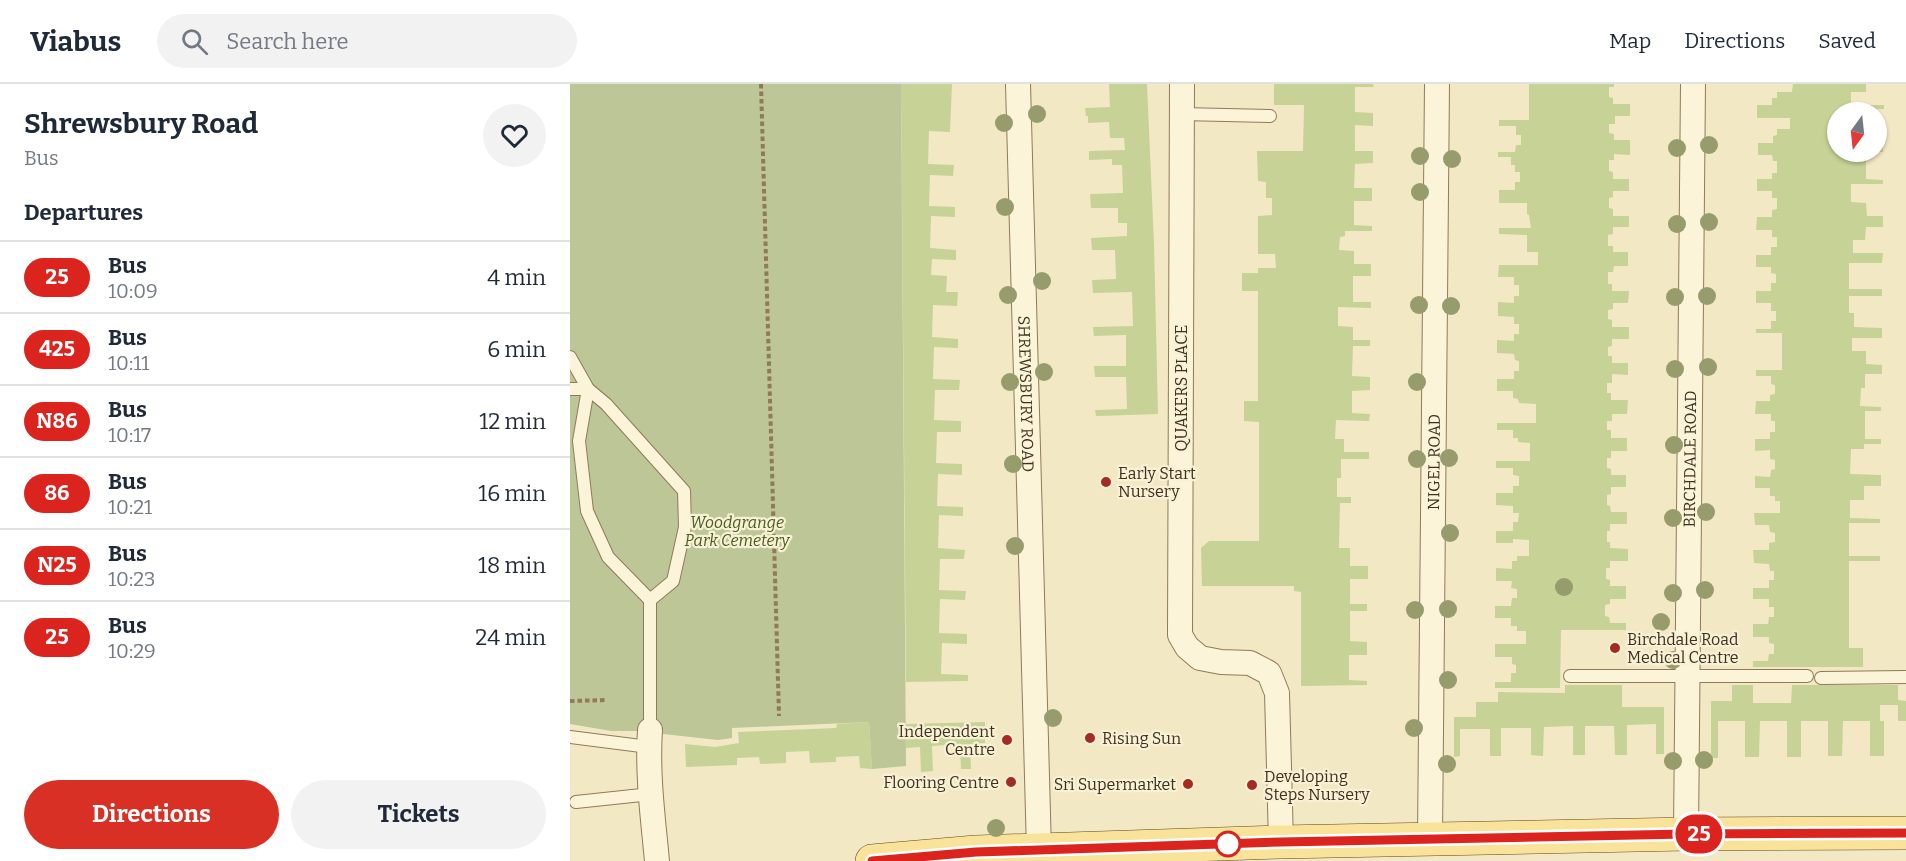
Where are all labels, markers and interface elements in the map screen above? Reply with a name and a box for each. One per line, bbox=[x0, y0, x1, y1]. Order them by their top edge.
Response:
search box bbox=[157, 14, 577, 68]
text: Viabus bbox=[30, 25, 121, 58]
icon: search bbox=[178, 25, 211, 58]
text: Search here bbox=[226, 28, 348, 55]
text: Map bbox=[1609, 28, 1651, 54]
text: Directions bbox=[1684, 28, 1785, 54]
text: Saved bbox=[1818, 28, 1876, 54]
north arrow bbox=[1827, 102, 1887, 162]
map controls bbox=[1827, 102, 1887, 162]
button: heart bbox=[483, 104, 546, 167]
text: Shrewsbury Road bbox=[24, 107, 258, 140]
text: Bus bbox=[24, 146, 59, 170]
text: Departures bbox=[24, 199, 143, 226]
text: Bus bbox=[108, 252, 147, 279]
text: 25 bbox=[45, 264, 69, 290]
text: 4 min bbox=[487, 264, 546, 291]
text: 10:09 bbox=[108, 279, 158, 303]
street label: SHREWSBURY ROAD bbox=[1015, 315, 1038, 472]
text: Bus bbox=[108, 324, 147, 351]
street label: QUAKERS PLACE bbox=[1172, 325, 1191, 452]
text: 425 bbox=[39, 336, 75, 362]
text: 6 min bbox=[487, 336, 546, 363]
text: 10:11 bbox=[108, 351, 149, 375]
street label: BIRCHDALE ROAD bbox=[1679, 390, 1700, 528]
text: Bus bbox=[108, 396, 147, 423]
text: N86 bbox=[36, 408, 78, 434]
text: 12 min bbox=[479, 408, 546, 435]
street label: NIGEL ROAD bbox=[1424, 414, 1443, 510]
text: 10:17 bbox=[108, 423, 151, 447]
place label: Early Start Nursery bbox=[1118, 464, 1196, 501]
text: Bus bbox=[108, 468, 147, 495]
marker: Early Start Nursery bbox=[1099, 475, 1113, 489]
text: 86 bbox=[44, 480, 70, 506]
text: 16 min bbox=[478, 480, 546, 507]
text: 10:21 bbox=[108, 495, 152, 519]
park label: Woodgrange Park Cemetery bbox=[685, 513, 790, 550]
text: Bus bbox=[108, 540, 147, 567]
text: N25 bbox=[37, 552, 77, 578]
text: 18 min bbox=[478, 552, 546, 579]
text: 10:23 bbox=[108, 567, 155, 591]
text: Bus bbox=[108, 612, 147, 639]
text: 25 bbox=[45, 624, 69, 650]
text: 24 min bbox=[475, 624, 546, 651]
place label: Birchdale Road Medical Centre bbox=[1627, 630, 1739, 667]
text: 10:29 bbox=[108, 639, 156, 663]
marker: Birchdale Road Medical Centre bbox=[1608, 641, 1622, 655]
place label: Independent Centre bbox=[898, 722, 995, 759]
place label: Rising Sun bbox=[1102, 729, 1181, 748]
marker: Rising Sun bbox=[1083, 731, 1097, 745]
marker: Independent Centre bbox=[1000, 733, 1014, 747]
place label: Developing Steps Nursery bbox=[1264, 767, 1370, 804]
place label: Flooring Centre bbox=[883, 773, 999, 792]
marker: Flooring Centre bbox=[1004, 775, 1018, 789]
place label: Sri Supermarket bbox=[1054, 775, 1176, 794]
marker: Sri Supermarket bbox=[1181, 777, 1195, 791]
marker: Developing Steps Nursery bbox=[1245, 778, 1259, 792]
button: Directions bbox=[24, 780, 279, 849]
button: Tickets bbox=[291, 780, 546, 849]
line badge: 25 bbox=[1672, 814, 1726, 854]
text: 25 bbox=[1687, 821, 1711, 847]
unlabelled marker bbox=[1215, 831, 1241, 857]

